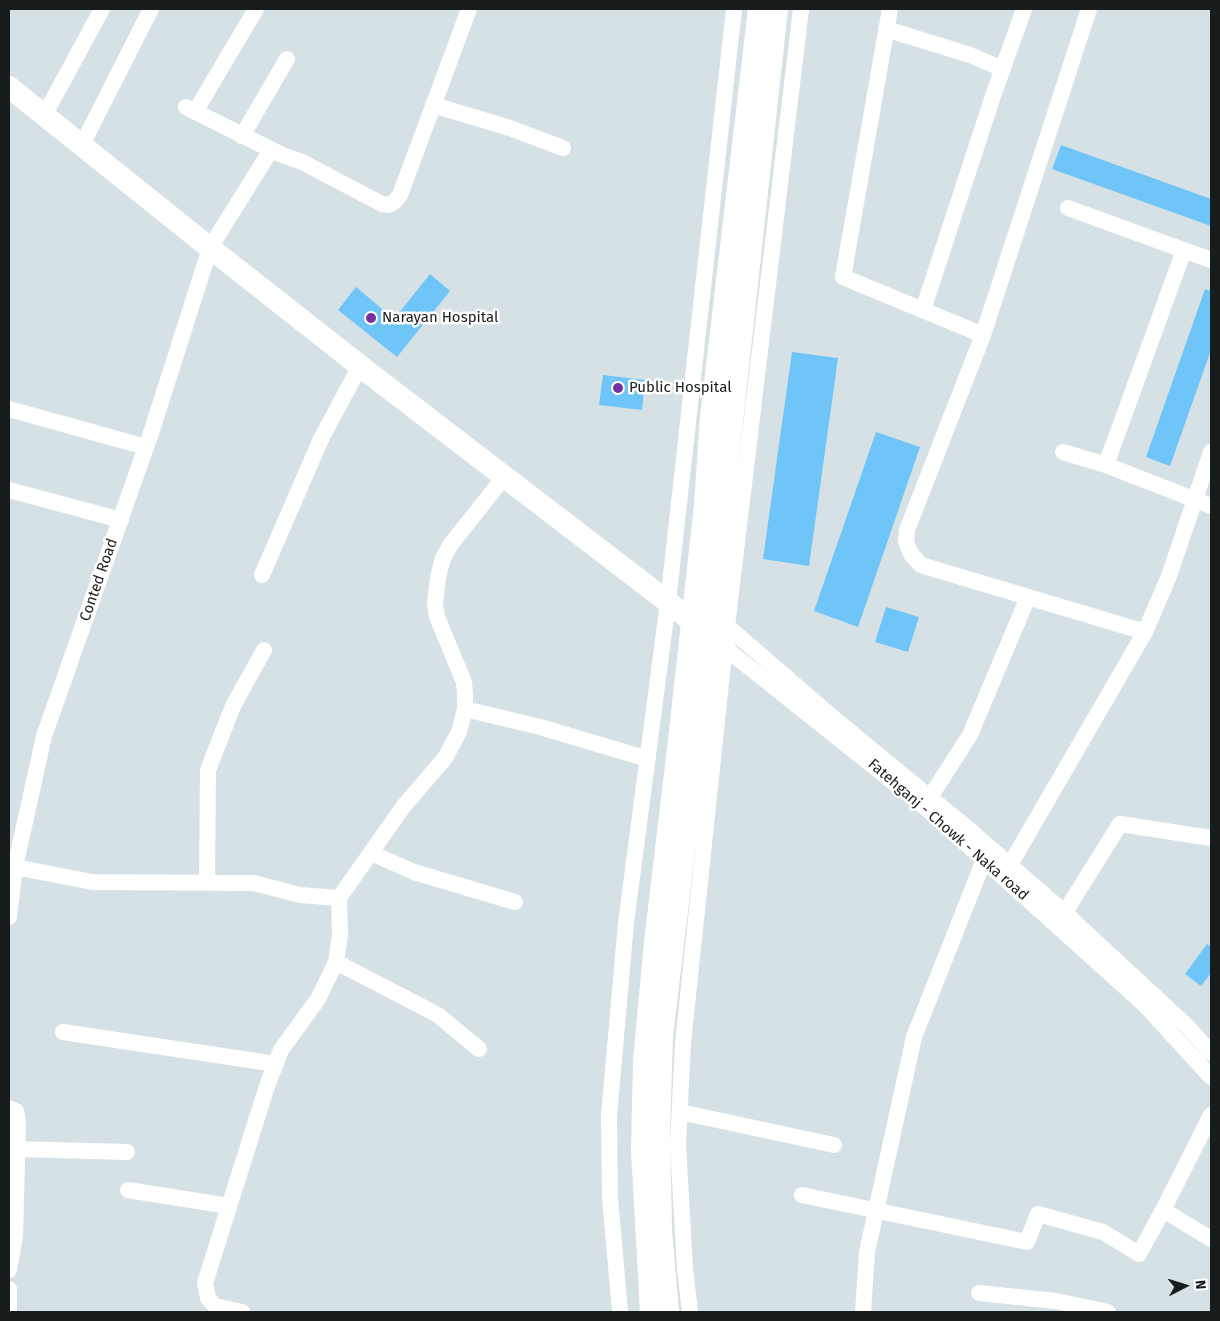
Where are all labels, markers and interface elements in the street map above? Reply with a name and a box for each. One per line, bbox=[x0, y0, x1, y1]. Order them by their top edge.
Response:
place label: Narayan Hospital bbox=[382, 309, 498, 327]
marker: Narayan Hospital bbox=[364, 311, 378, 325]
place label: Public Hospital bbox=[629, 379, 732, 397]
marker: Public Hospital bbox=[611, 381, 625, 395]
street label: Conted Road bbox=[76, 536, 122, 624]
street label: Fatehganj - Chowk - Naka road bbox=[864, 755, 1032, 905]
north arrow bbox=[1160, 1261, 1210, 1311]
text: N bbox=[1192, 1279, 1209, 1290]

